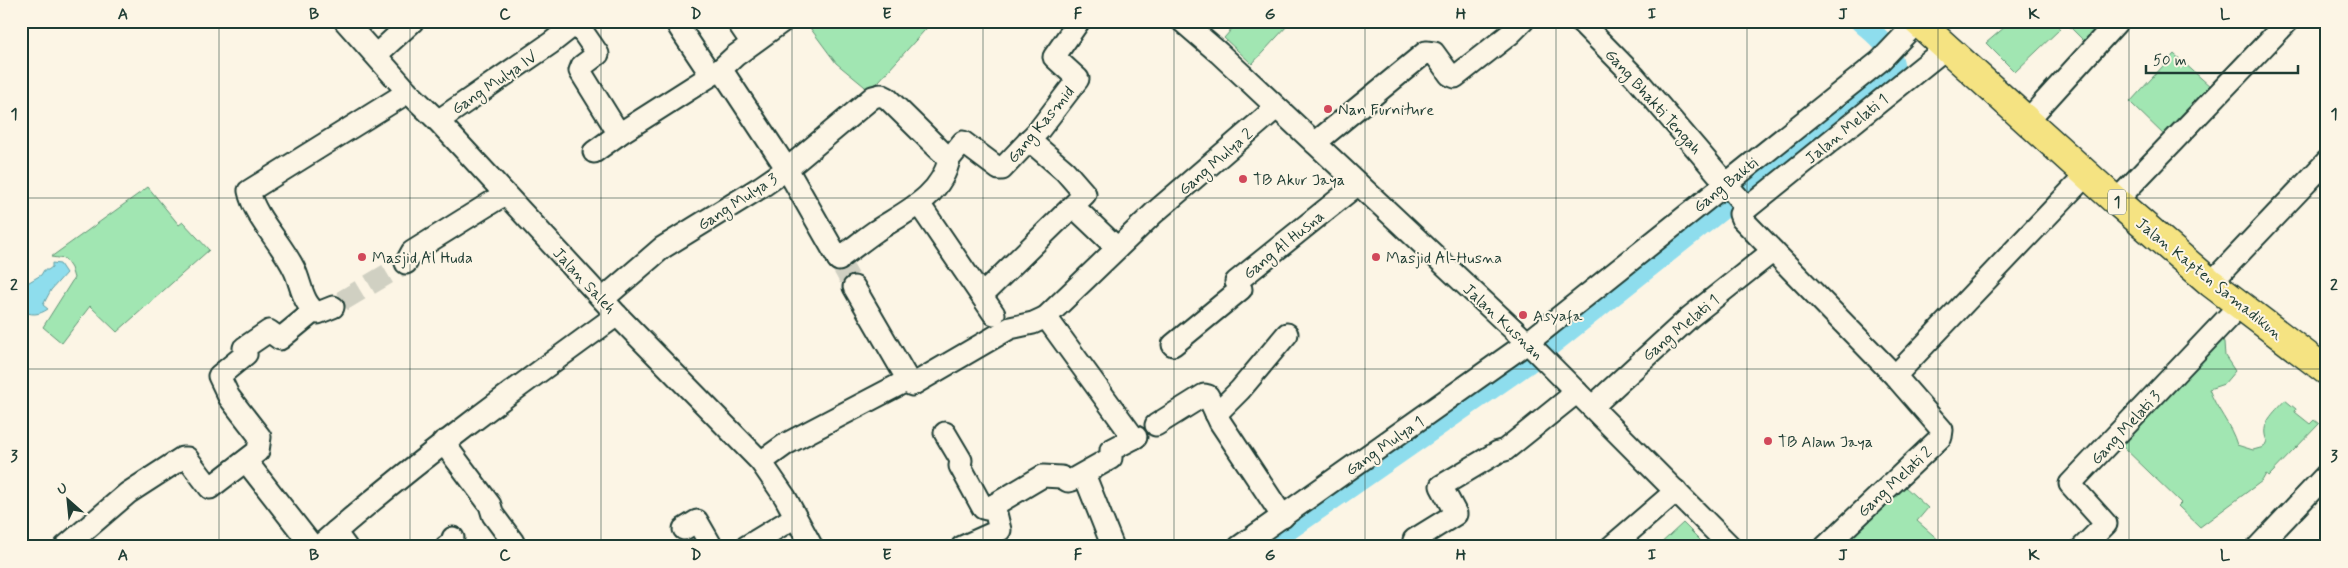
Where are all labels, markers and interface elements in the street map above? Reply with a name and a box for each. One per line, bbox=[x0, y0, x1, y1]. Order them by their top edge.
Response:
text: A bbox=[118, 4, 128, 25]
text: B bbox=[309, 4, 319, 25]
text: C bbox=[499, 4, 511, 25]
text: D bbox=[690, 4, 702, 25]
text: E bbox=[882, 4, 892, 25]
text: F bbox=[1074, 4, 1083, 25]
text: G bbox=[1265, 4, 1276, 25]
text: H bbox=[1456, 4, 1467, 25]
text: I bbox=[1648, 4, 1657, 25]
text: J bbox=[1838, 4, 1848, 25]
text: K bbox=[2028, 4, 2040, 25]
text: L bbox=[2220, 4, 2231, 25]
scale bar bbox=[2146, 42, 2298, 74]
street label: Gang Bhakti Tengah bbox=[1599, 45, 1706, 160]
street label: Gang Mulya IV bbox=[448, 47, 542, 120]
text: 50 m bbox=[2153, 51, 2187, 71]
street label: Gang Kasmid bbox=[1003, 82, 1080, 168]
street label: Jalan Melati 1 bbox=[1801, 89, 1893, 169]
place label: Nan Furniture bbox=[1338, 100, 1434, 121]
marker: Nan Furniture bbox=[1322, 103, 1334, 115]
text: 1 bbox=[10, 104, 18, 125]
text: 1 bbox=[2330, 104, 2338, 125]
street label: Gang Mulya 2 bbox=[1174, 124, 1258, 201]
street label: Gang Bakti bbox=[1689, 153, 1763, 218]
street label: Gang Mulya 3 bbox=[694, 169, 782, 237]
place label: TB Akur Jaya bbox=[1253, 170, 1345, 191]
marker: TB Akur Jaya bbox=[1237, 173, 1249, 185]
road number: 1 bbox=[2108, 190, 2126, 214]
street label: Gang Al Husna bbox=[1239, 206, 1329, 285]
street label: Jalan Kapten Samadikun bbox=[2131, 213, 2287, 345]
street label: Jalan Saleh bbox=[548, 243, 620, 319]
place label: Masjid Al Huda bbox=[372, 248, 473, 269]
place label: Masjid Al-Husna bbox=[1386, 248, 1502, 269]
marker: Masjid Al Huda bbox=[356, 251, 368, 263]
marker: Masjid Al-Husna bbox=[1370, 251, 1382, 263]
text: 2 bbox=[10, 275, 18, 296]
text: 2 bbox=[2330, 275, 2338, 296]
street label: Jalan Kusnan bbox=[1458, 279, 1548, 365]
street label: Gang Melati 1 bbox=[1638, 290, 1724, 367]
place label: Asyafa bbox=[1533, 306, 1583, 327]
marker: Asyafa bbox=[1517, 309, 1529, 321]
street label: Gang Melati 3 bbox=[2086, 386, 2167, 470]
street label: Gang Mulya 1 bbox=[1342, 412, 1429, 482]
place label: TB Alam Jaya bbox=[1778, 432, 1873, 453]
marker: TB Alam Jaya bbox=[1762, 435, 1774, 447]
street label: Gang Melati 2 bbox=[1853, 442, 1938, 523]
text: 3 bbox=[10, 446, 18, 467]
text: 3 bbox=[2330, 446, 2338, 467]
north arrow bbox=[42, 476, 92, 526]
text: U bbox=[54, 479, 71, 499]
text: A bbox=[118, 545, 128, 566]
text: B bbox=[309, 545, 319, 566]
text: C bbox=[499, 545, 511, 566]
text: D bbox=[690, 545, 702, 566]
text: E bbox=[882, 545, 892, 566]
text: F bbox=[1074, 545, 1083, 566]
text: G bbox=[1265, 545, 1276, 566]
text: H bbox=[1456, 545, 1467, 566]
text: I bbox=[1648, 545, 1657, 566]
text: J bbox=[1838, 545, 1848, 566]
text: K bbox=[2028, 545, 2040, 566]
text: L bbox=[2220, 545, 2231, 566]

